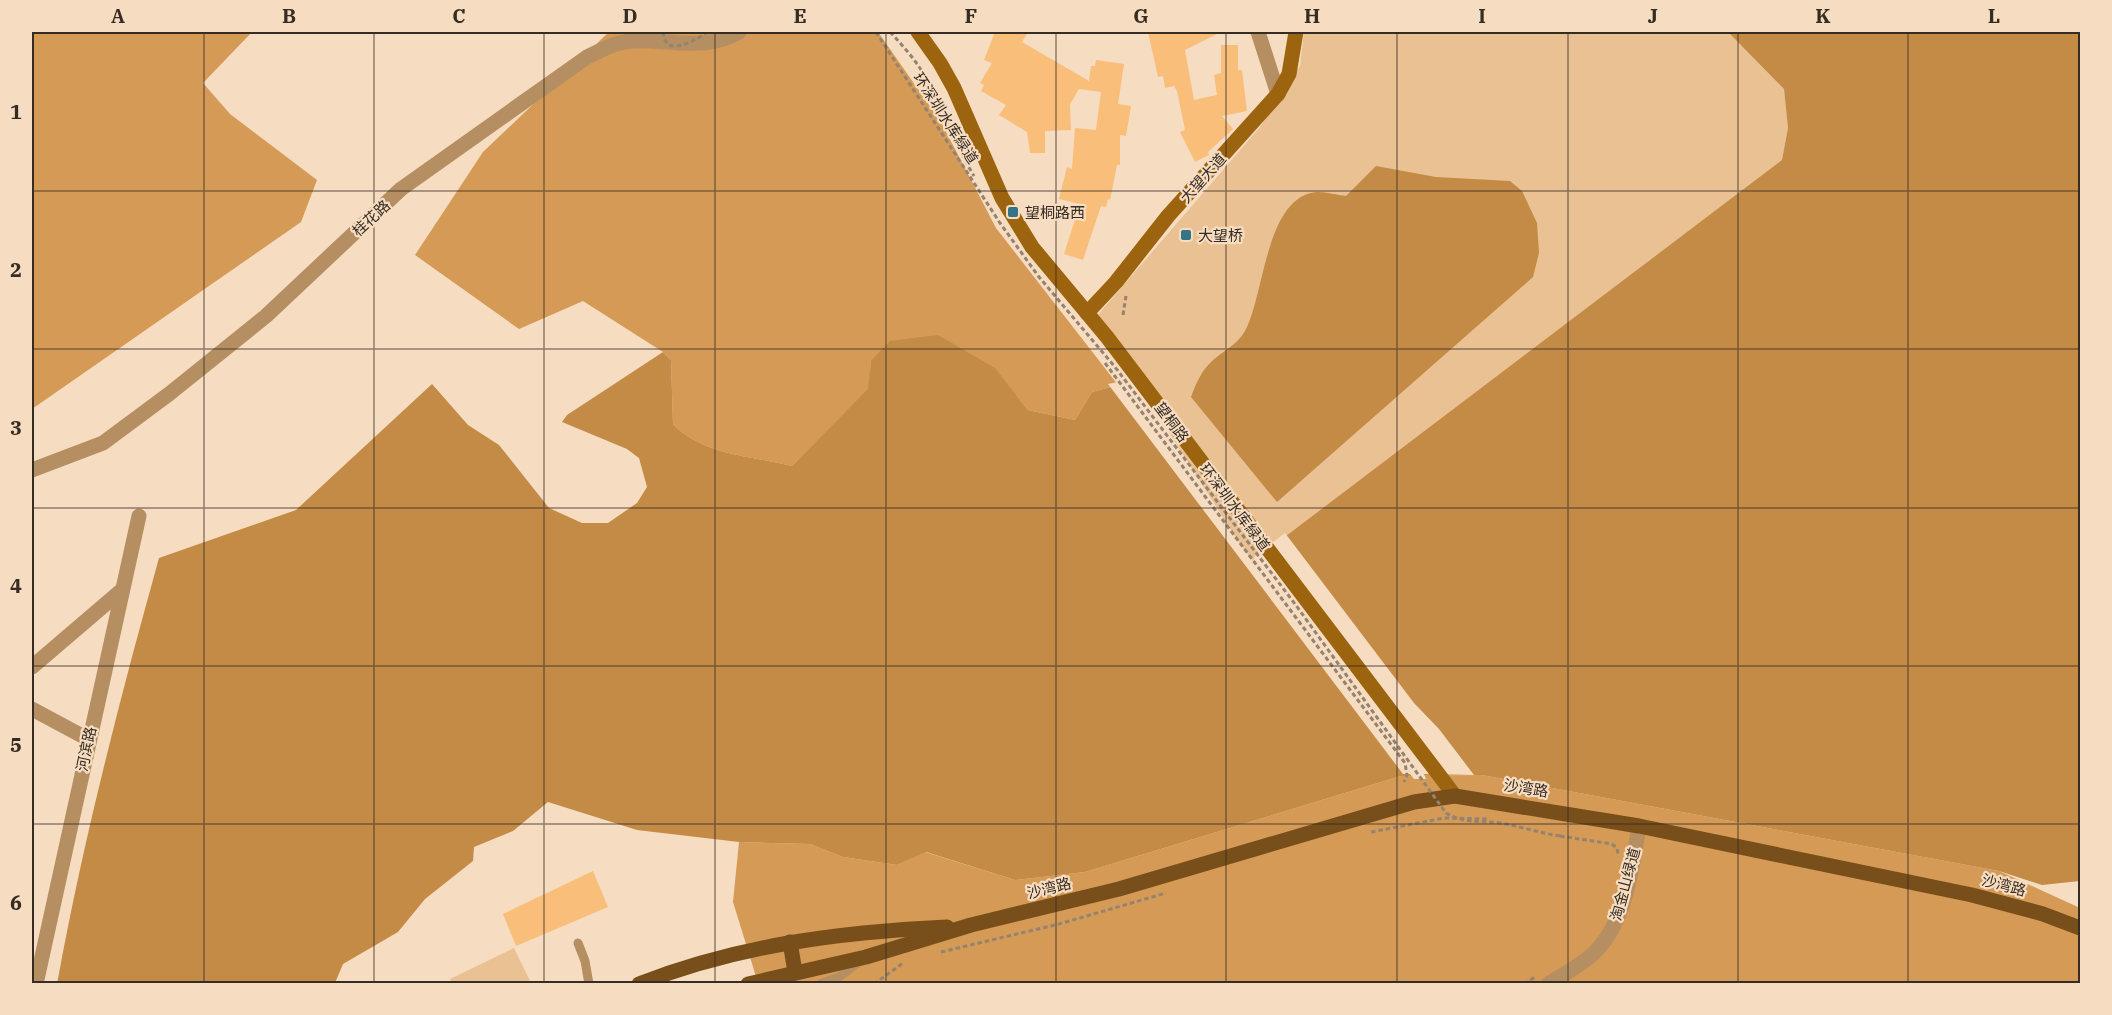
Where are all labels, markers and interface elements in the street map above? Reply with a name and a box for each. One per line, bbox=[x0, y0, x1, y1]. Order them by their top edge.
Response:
text: A bbox=[111, 2, 125, 29]
text: B bbox=[282, 2, 296, 29]
text: C bbox=[452, 2, 466, 29]
text: D bbox=[622, 2, 638, 29]
text: E bbox=[793, 2, 807, 29]
text: F bbox=[965, 2, 977, 29]
text: G bbox=[1133, 2, 1149, 29]
text: H bbox=[1304, 2, 1320, 29]
text: I bbox=[1478, 2, 1486, 29]
text: J bbox=[1648, 2, 1658, 29]
text: K bbox=[1815, 2, 1831, 29]
text: L bbox=[1988, 2, 2000, 29]
street label: 环深圳水库緑道 bbox=[909, 69, 983, 167]
text: 1 bbox=[10, 98, 22, 125]
street label: 大望大道 bbox=[1176, 149, 1230, 207]
street label: 桂花路 bbox=[348, 196, 394, 240]
place label: 望桐路西 bbox=[1025, 203, 1085, 222]
marker: 望桐路西 bbox=[1006, 205, 1020, 219]
place label: 大望桥 bbox=[1198, 226, 1243, 245]
marker: 大望桥 bbox=[1179, 228, 1193, 242]
text: 2 bbox=[10, 256, 22, 283]
street label: 望桐路 bbox=[1151, 398, 1193, 446]
text: 3 bbox=[10, 414, 22, 441]
street label: 环深圳水库緑道 bbox=[1196, 459, 1274, 555]
text: 4 bbox=[10, 572, 22, 599]
street label: 河滨路 bbox=[72, 725, 100, 773]
text: 5 bbox=[10, 731, 22, 758]
street label: 沙湾路 bbox=[1502, 775, 1550, 801]
street label: 淘金山绿道 bbox=[1606, 845, 1644, 923]
street label: 沙湾路 bbox=[1980, 870, 2028, 900]
street label: 沙湾路 bbox=[1025, 873, 1073, 903]
text: 6 bbox=[10, 889, 22, 916]

